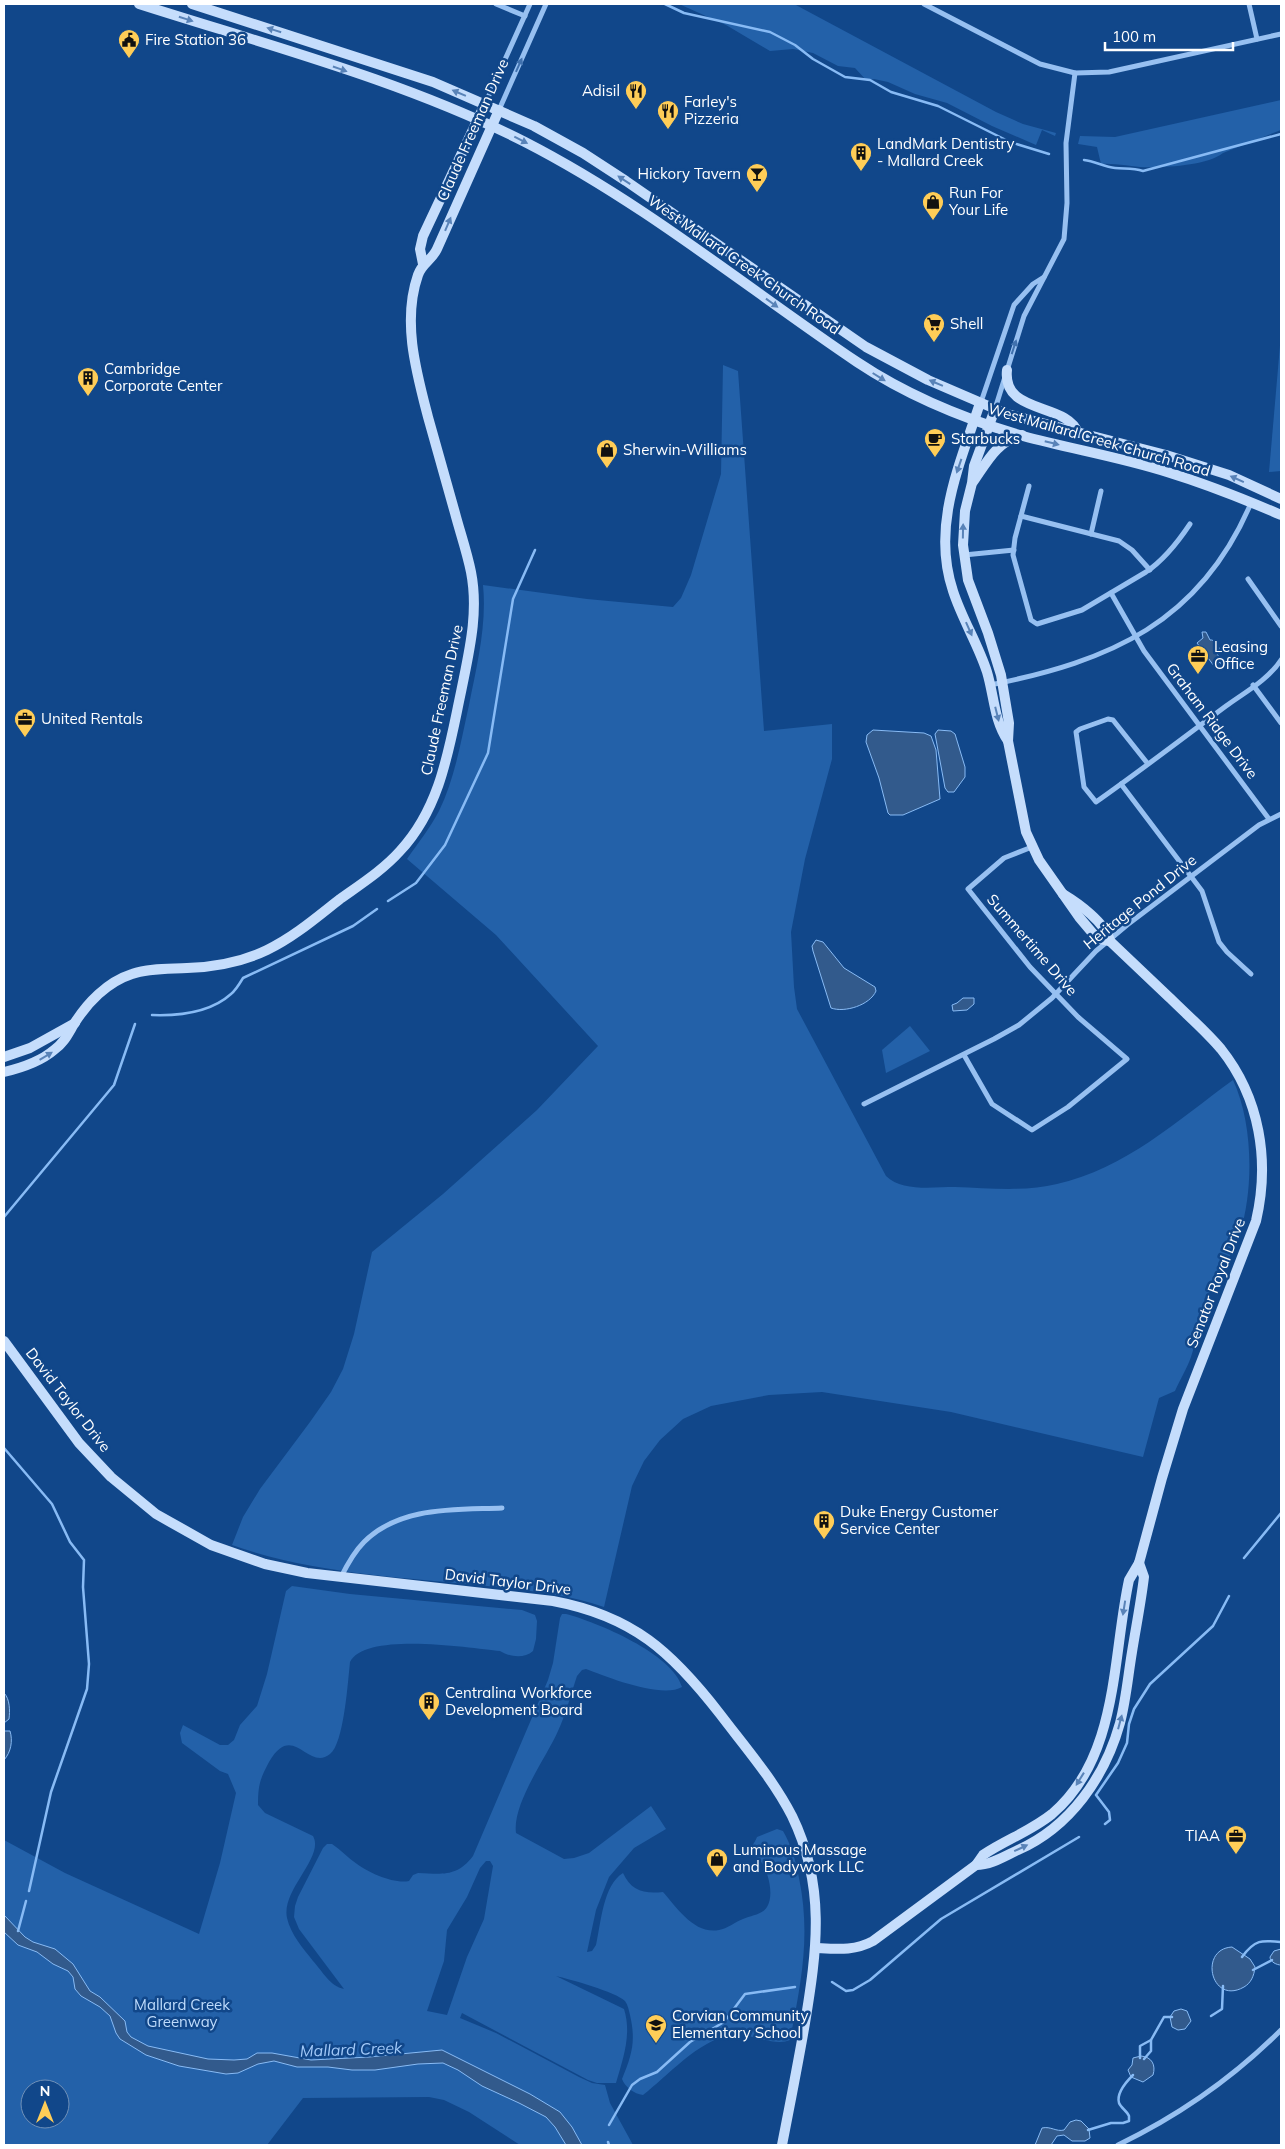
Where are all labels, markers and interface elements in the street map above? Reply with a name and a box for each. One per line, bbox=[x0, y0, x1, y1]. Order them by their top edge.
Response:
one-way arrow bbox=[178, 15, 193, 23]
scale bar bbox=[1105, 20, 1232, 52]
one-way arrow bbox=[266, 26, 281, 34]
text: 100 m bbox=[1112, 27, 1156, 46]
public building icon: Fire Station 36 bbox=[117, 28, 141, 59]
place label: Fire Station 36 bbox=[145, 30, 246, 49]
street label: Claude Freeman Drive bbox=[433, 56, 512, 204]
one-way arrow bbox=[515, 58, 523, 72]
one-way arrow bbox=[333, 66, 348, 73]
restaurant icon: Adisil bbox=[624, 79, 648, 110]
place label: Adisil bbox=[582, 81, 620, 100]
one-way arrow bbox=[452, 88, 466, 96]
place label: Farley's Pizzeria bbox=[684, 92, 739, 128]
restaurant icon: Farley's Pizzeria bbox=[656, 99, 680, 130]
place label: LandMark Dentistry - Mallard Creek bbox=[877, 134, 1014, 170]
one-way arrow bbox=[514, 136, 528, 144]
building icon: LandMark Dentistry - Mallard Creek bbox=[849, 141, 873, 172]
bar icon: Hickory Tavern bbox=[745, 162, 769, 193]
place label: Hickory Tavern bbox=[638, 164, 741, 183]
one-way arrow bbox=[618, 175, 631, 185]
place label: Run For Your Life bbox=[948, 183, 1008, 219]
shop icon: Run For Your Life bbox=[921, 190, 945, 221]
street label: West Mallard Creek Church Road bbox=[645, 191, 844, 338]
one-way arrow bbox=[444, 217, 452, 231]
one-way arrow bbox=[765, 298, 778, 309]
supermarket icon: Shell bbox=[922, 312, 946, 343]
place label: Shell bbox=[950, 314, 983, 333]
one-way arrow bbox=[1011, 340, 1019, 355]
place label: Cambridge Corporate Center bbox=[104, 359, 223, 395]
building icon: Cambridge Corporate Center bbox=[76, 366, 100, 397]
one-way arrow bbox=[872, 372, 885, 381]
one-way arrow bbox=[929, 379, 943, 387]
street label: West Mallard Creek Church Road bbox=[986, 399, 1212, 480]
cafe icon: Starbucks bbox=[923, 427, 947, 458]
place label: Starbucks bbox=[951, 429, 1020, 448]
shop icon: Sherwin-Williams bbox=[595, 438, 619, 469]
one-way arrow bbox=[1045, 439, 1060, 447]
place label: Sherwin-Williams bbox=[623, 440, 747, 459]
one-way arrow bbox=[954, 459, 962, 474]
one-way arrow bbox=[1230, 474, 1244, 482]
one-way arrow bbox=[959, 523, 967, 539]
one-way arrow bbox=[965, 622, 973, 636]
street label: Claude Freeman Drive bbox=[416, 623, 467, 777]
place label: Leasing Office bbox=[1214, 637, 1268, 673]
office icon: Leasing Office bbox=[1186, 644, 1210, 675]
street label: Graham Ridge Drive bbox=[1163, 659, 1262, 783]
one-way arrow bbox=[993, 706, 1001, 721]
office icon: United Rentals bbox=[13, 707, 37, 738]
place label: United Rentals bbox=[41, 709, 143, 728]
street label: Heritage Pond Drive bbox=[1079, 850, 1200, 953]
street label: Summertime Drive bbox=[983, 890, 1082, 999]
one-way arrow bbox=[39, 1051, 52, 1060]
street label: Senator Royal Drive bbox=[1182, 1215, 1249, 1350]
street label: David Taylor Drive bbox=[22, 1344, 115, 1456]
place label: Duke Energy Customer Service Center bbox=[840, 1502, 999, 1538]
building icon: Duke Energy Customer Service Center bbox=[812, 1509, 836, 1540]
street label: David Taylor Drive bbox=[444, 1564, 572, 1599]
one-way arrow bbox=[1120, 1600, 1128, 1616]
place label: Centralina Workforce Development Board bbox=[445, 1683, 592, 1719]
building icon: Centralina Workforce Development Board bbox=[417, 1690, 441, 1721]
one-way arrow bbox=[1116, 1715, 1124, 1730]
one-way arrow bbox=[1076, 1772, 1085, 1785]
office icon: TIAA bbox=[1224, 1824, 1248, 1855]
place label: TIAA bbox=[1185, 1826, 1220, 1845]
place label: Luminous Massage and Bodywork LLC bbox=[733, 1840, 867, 1876]
one-way arrow bbox=[1014, 1844, 1028, 1852]
shop icon: Luminous Massage and Bodywork LLC bbox=[705, 1847, 729, 1878]
park label: Mallard Creek Greenway bbox=[134, 1995, 230, 2031]
place label: Corvian Community Elementary School bbox=[672, 2006, 808, 2042]
school or university icon: Corvian Community Elementary School bbox=[644, 2013, 668, 2044]
water label: Mallard Creek bbox=[300, 2037, 403, 2061]
north arrow bbox=[20, 2079, 70, 2129]
text: N bbox=[40, 2082, 50, 2100]

